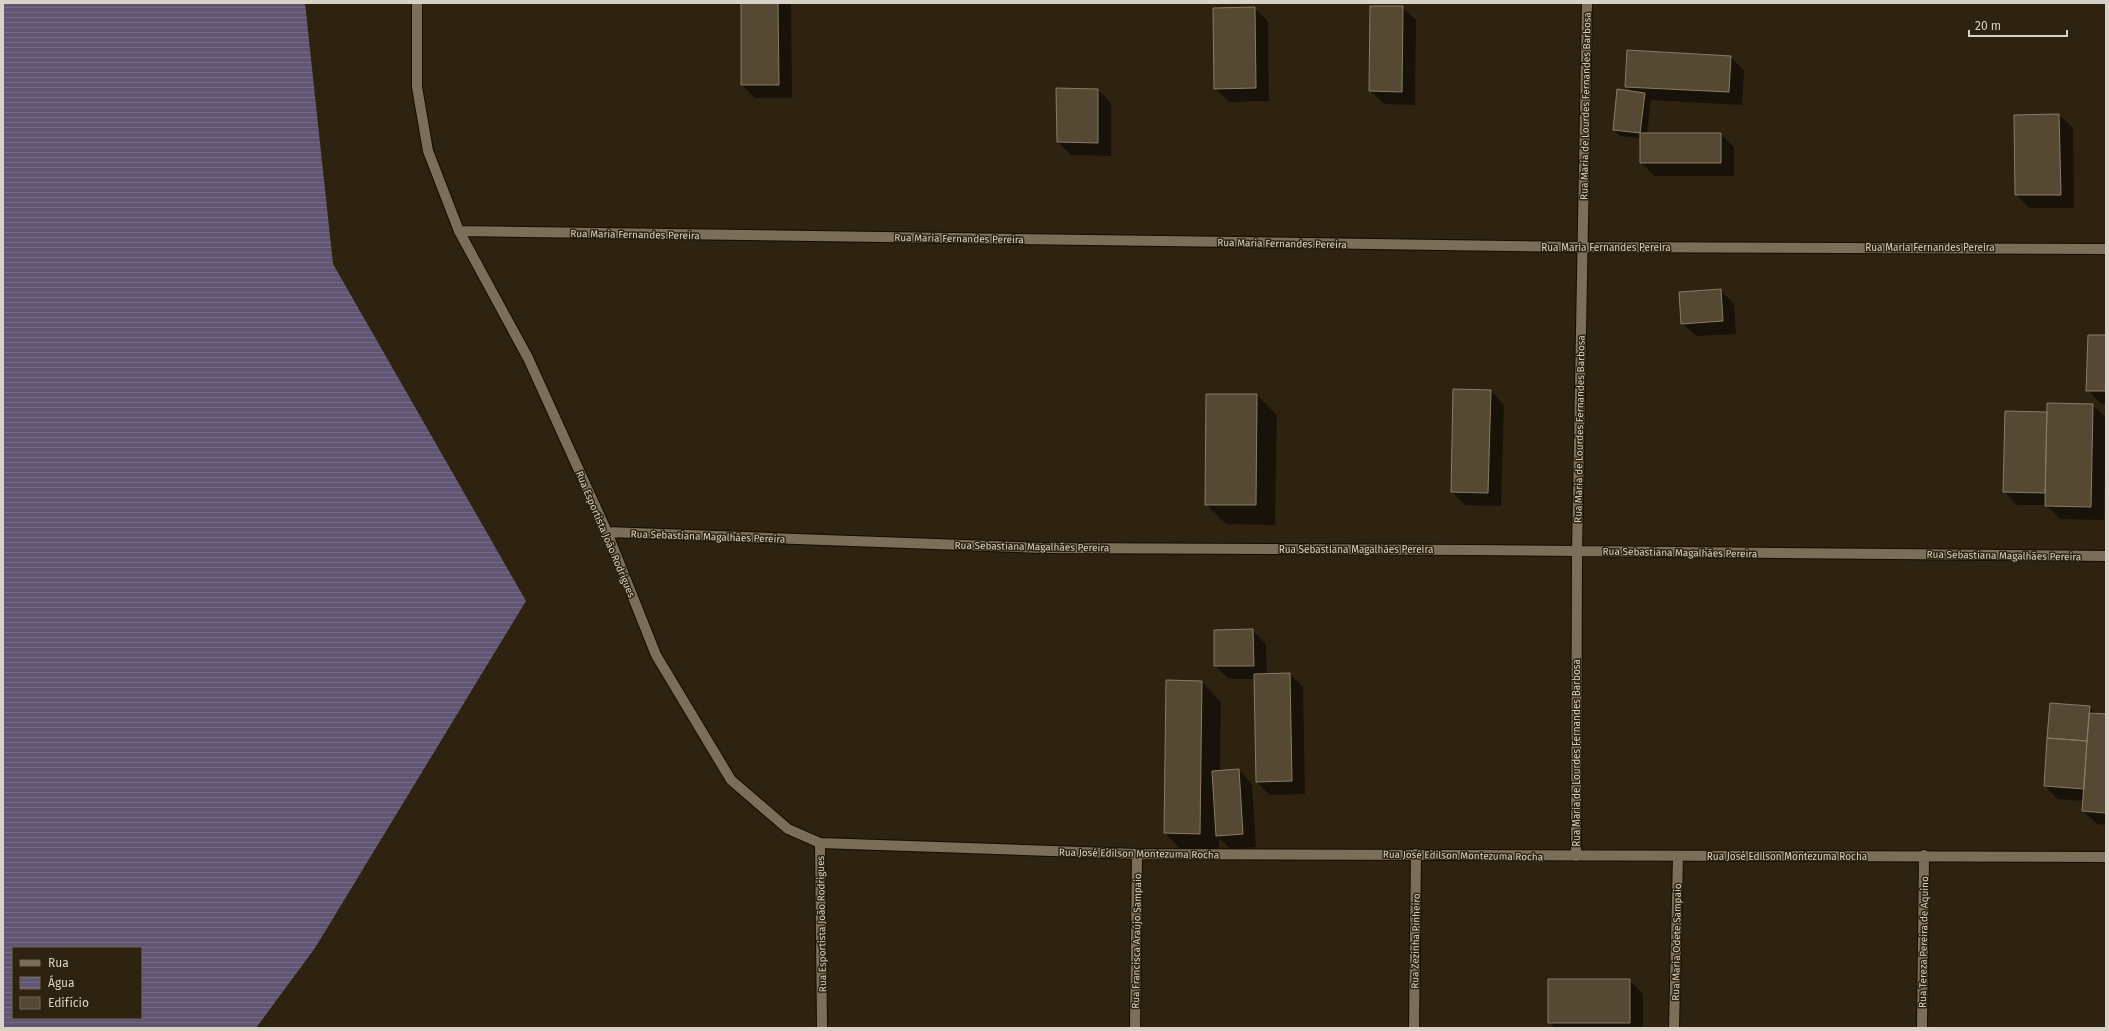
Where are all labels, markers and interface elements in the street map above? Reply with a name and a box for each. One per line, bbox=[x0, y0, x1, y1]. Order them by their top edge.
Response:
street label: Rua Maria de Lourdes Fernandes Barbosa bbox=[1578, 12, 1594, 200]
scale bar bbox=[1969, 12, 2067, 38]
text: 20 m bbox=[1975, 19, 2001, 33]
street label: Rua Maria Fernandes Pereira bbox=[570, 228, 700, 242]
street label: Rua Maria Fernandes Pereira bbox=[894, 232, 1024, 246]
street label: Rua Maria Fernandes Pereira bbox=[1217, 237, 1347, 251]
street label: Rua Maria Fernandes Pereira bbox=[1541, 242, 1671, 254]
street label: Rua Maria Fernandes Pereira bbox=[1865, 242, 1995, 254]
street label: Rua Maria de Lourdes Fernandes Barbosa bbox=[1572, 335, 1588, 523]
street label: Rua Esportista João Rodrigues bbox=[573, 469, 637, 600]
street label: Rua Sebastiana Magalhães Pereira bbox=[630, 528, 786, 546]
street label: Rua Sebastiana Magalhães Pereira bbox=[955, 540, 1109, 554]
street label: Rua Sebastiana Magalhães Pereira bbox=[1279, 544, 1433, 556]
street label: Rua Sebastiana Magalhães Pereira bbox=[1603, 546, 1757, 560]
street label: Rua Sebastiana Magalhães Pereira bbox=[1927, 549, 2081, 563]
street label: Rua Maria de Lourdes Fernandes Barbosa bbox=[1571, 659, 1583, 847]
street label: Rua José Edilson Montezuma Rocha bbox=[1059, 847, 1219, 861]
street label: Rua José Edilson Montezuma Rocha bbox=[1383, 849, 1543, 863]
street label: Rua José Edilson Montezuma Rocha bbox=[1707, 851, 1867, 863]
street label: Rua Esportista João Rodrigues bbox=[815, 855, 829, 992]
street label: Rua Francisca Araújo Sampaio bbox=[1129, 873, 1144, 1009]
street label: Rua Tereza Pereira de Aquino bbox=[1917, 876, 1931, 1008]
street label: Rua Maria Odete Sampaio bbox=[1670, 883, 1684, 1001]
street label: Rua Zezinha Pinheiro bbox=[1409, 893, 1423, 989]
legend bbox=[12, 947, 142, 1019]
text: Rua bbox=[48, 956, 69, 970]
text: Água bbox=[48, 975, 75, 990]
text: Edifício bbox=[48, 996, 89, 1010]

